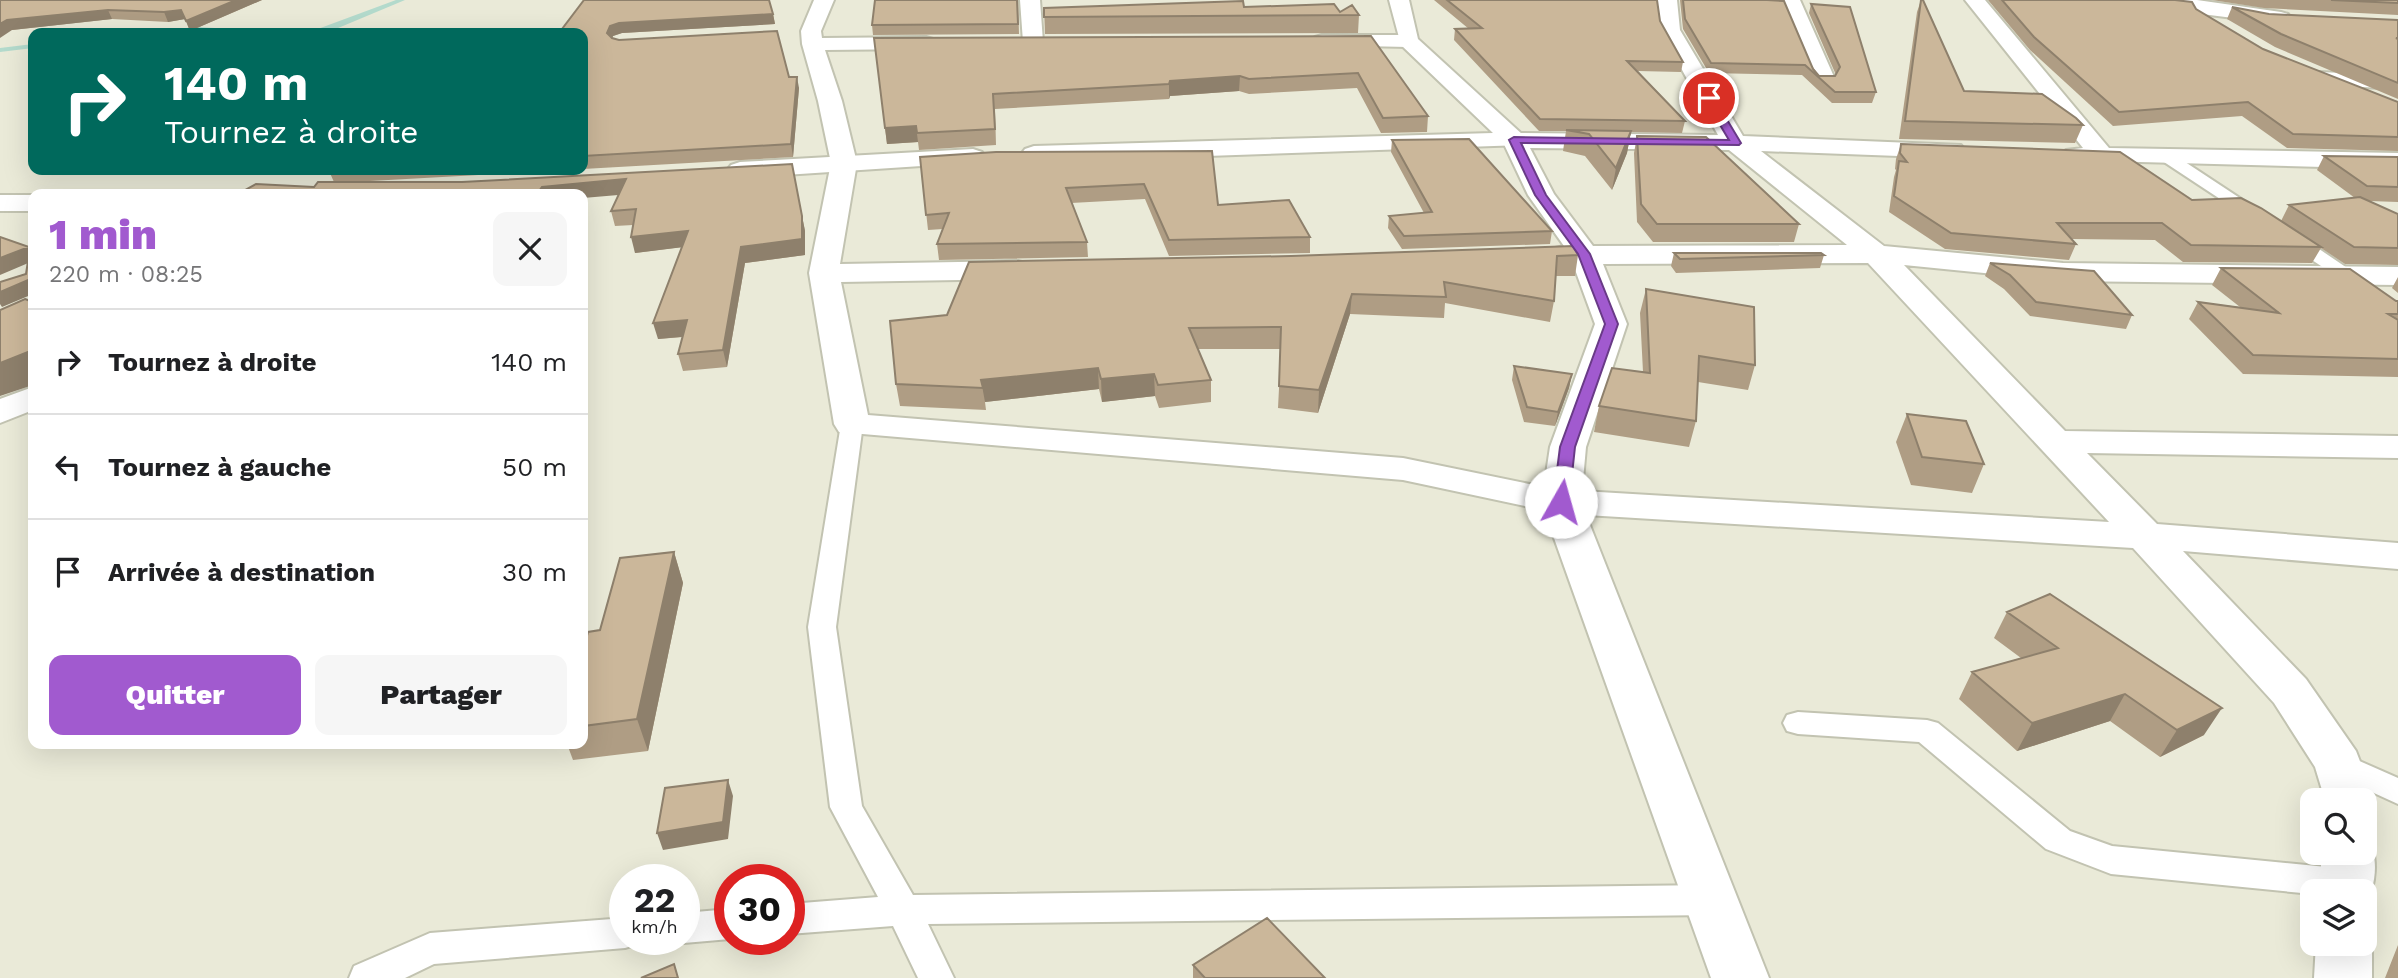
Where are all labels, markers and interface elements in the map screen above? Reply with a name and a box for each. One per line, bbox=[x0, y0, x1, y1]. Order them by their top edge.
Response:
text: 140 m bbox=[164, 54, 308, 112]
icon: right bbox=[49, 56, 140, 147]
pin bbox=[1679, 68, 1739, 128]
icon: arrive bbox=[1690, 79, 1728, 117]
text: Tournez à droite bbox=[164, 113, 419, 151]
text: 1 min bbox=[49, 210, 157, 259]
button: close bbox=[493, 212, 567, 286]
text: 220 m · 08:25 bbox=[49, 261, 203, 288]
icon: right bbox=[49, 343, 87, 381]
text: Tournez à droite bbox=[108, 347, 317, 377]
text: 140 m bbox=[491, 347, 567, 377]
icon: left bbox=[49, 448, 87, 486]
text: Tournez à gauche bbox=[108, 452, 331, 482]
text: 50 m bbox=[502, 452, 567, 482]
position arrow bbox=[1524, 465, 1598, 539]
icon: arrive bbox=[49, 553, 87, 591]
text: Arrivée à destination bbox=[108, 557, 375, 587]
text: 30 m bbox=[502, 557, 567, 587]
button: Quitter bbox=[49, 655, 301, 735]
button: Partager bbox=[315, 655, 567, 735]
map controls bbox=[2300, 788, 2377, 956]
button: search bbox=[2300, 788, 2377, 865]
speed limit sign: 30 bbox=[714, 864, 805, 955]
text: 22 bbox=[634, 879, 675, 921]
button: layers bbox=[2300, 879, 2377, 956]
text: km/h bbox=[631, 916, 678, 937]

